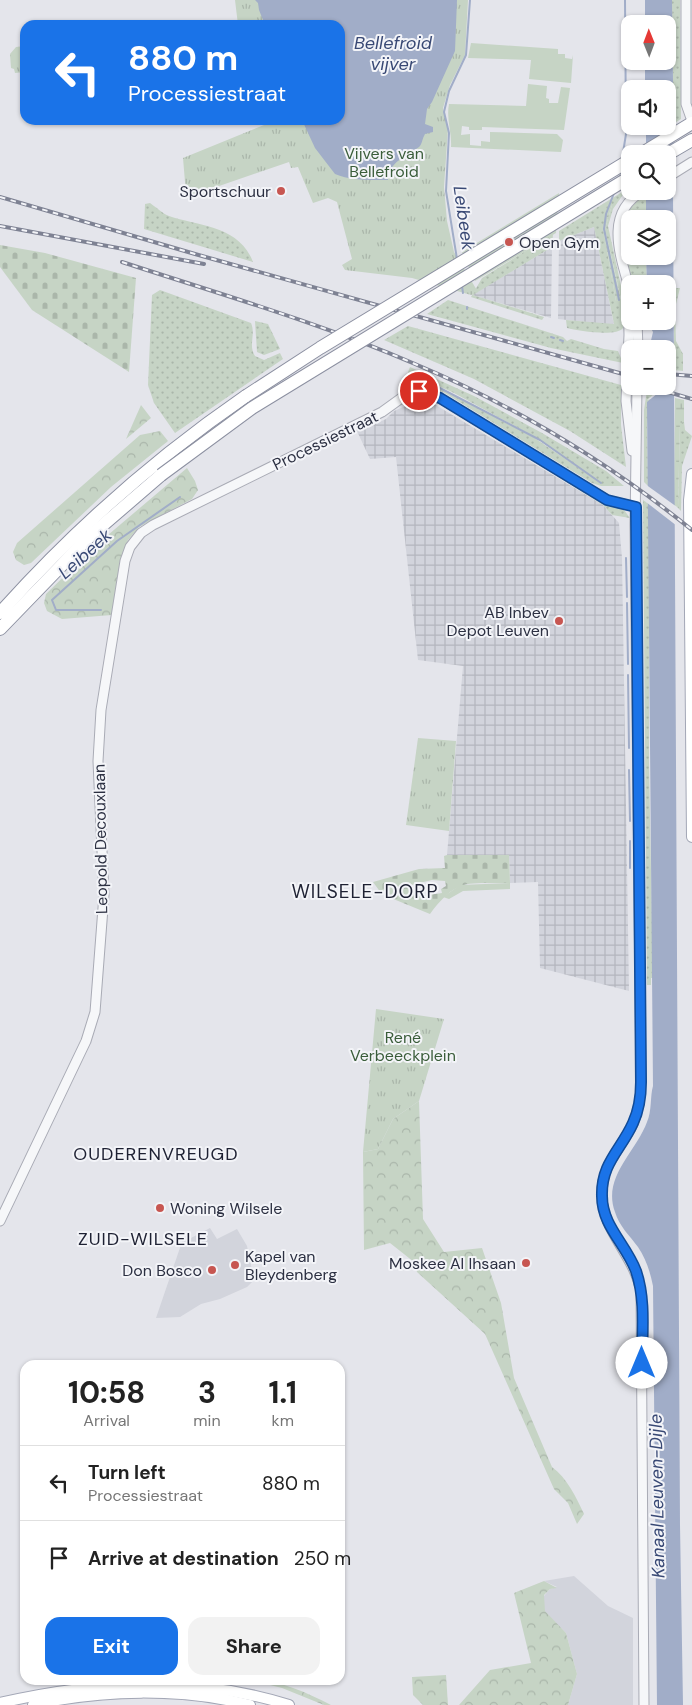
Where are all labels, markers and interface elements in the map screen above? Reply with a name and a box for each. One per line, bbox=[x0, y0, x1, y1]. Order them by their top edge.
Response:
north arrow bbox=[621, 15, 676, 70]
map controls bbox=[621, 15, 676, 395]
water label: Bellefroid vijver bbox=[354, 31, 433, 76]
text: 880 m bbox=[128, 35, 238, 81]
icon: left bbox=[45, 40, 110, 105]
text: Processiestraat bbox=[128, 79, 286, 108]
button: sound bbox=[621, 80, 676, 135]
park label: Vijvers van Bellefroid bbox=[344, 143, 424, 182]
button: search bbox=[621, 145, 676, 200]
place label: Sportschuur bbox=[179, 181, 271, 202]
water label: Leibeek bbox=[448, 184, 480, 252]
marker: Sportschuur bbox=[275, 185, 287, 197]
button: layers bbox=[621, 210, 676, 265]
place label: Open Gym bbox=[519, 232, 599, 253]
marker: Open Gym bbox=[503, 236, 515, 248]
button: + bbox=[621, 275, 676, 330]
button: − bbox=[621, 340, 676, 395]
pin bbox=[398, 370, 440, 412]
icon: arrive bbox=[405, 377, 433, 405]
street label: Processiestraat bbox=[269, 406, 381, 475]
water label: Leibeek bbox=[53, 523, 118, 585]
place label: AB Inbev Depot Leuven bbox=[447, 602, 550, 641]
marker: AB Inbev Depot Leuven bbox=[553, 615, 565, 627]
street label: Leopold Decouxlaan bbox=[89, 764, 112, 914]
district label: WILSELE-DORP bbox=[291, 879, 439, 904]
park label: René Verbeeckplein bbox=[350, 1027, 456, 1066]
district label: OUDERENVREUGD bbox=[73, 1142, 239, 1166]
place label: Woning Wilsele bbox=[170, 1198, 282, 1219]
marker: Woning Wilsele bbox=[154, 1202, 166, 1214]
district label: ZUID-WILSELE bbox=[78, 1227, 208, 1251]
place label: Kapel van Bleydenberg bbox=[245, 1246, 337, 1285]
place label: Moskee Al Ihsaan bbox=[389, 1253, 516, 1274]
marker: Moskee Al Ihsaan bbox=[520, 1257, 532, 1269]
marker: Kapel van Bleydenberg bbox=[229, 1259, 241, 1271]
place label: Don Bosco bbox=[122, 1260, 202, 1281]
marker: Don Bosco bbox=[206, 1264, 218, 1276]
position arrow bbox=[615, 1336, 667, 1388]
text: 10:58 bbox=[68, 1373, 145, 1412]
text: 3 bbox=[198, 1373, 216, 1412]
text: 1.1 bbox=[269, 1373, 297, 1412]
text: Arrival bbox=[83, 1410, 130, 1431]
text: min bbox=[193, 1410, 221, 1431]
text: km bbox=[272, 1410, 294, 1431]
water label: Kanaal Leuven-Dijle bbox=[644, 1414, 670, 1578]
text: Turn left bbox=[88, 1460, 166, 1485]
icon: left bbox=[45, 1469, 73, 1497]
text: 880 m bbox=[262, 1471, 320, 1496]
text: Processiestraat bbox=[88, 1485, 203, 1506]
icon: arrive bbox=[45, 1544, 73, 1572]
text: Arrive at destination bbox=[88, 1546, 279, 1571]
text: 250 m bbox=[294, 1546, 351, 1571]
button: Exit bbox=[45, 1617, 178, 1675]
button: Share bbox=[188, 1617, 320, 1675]

